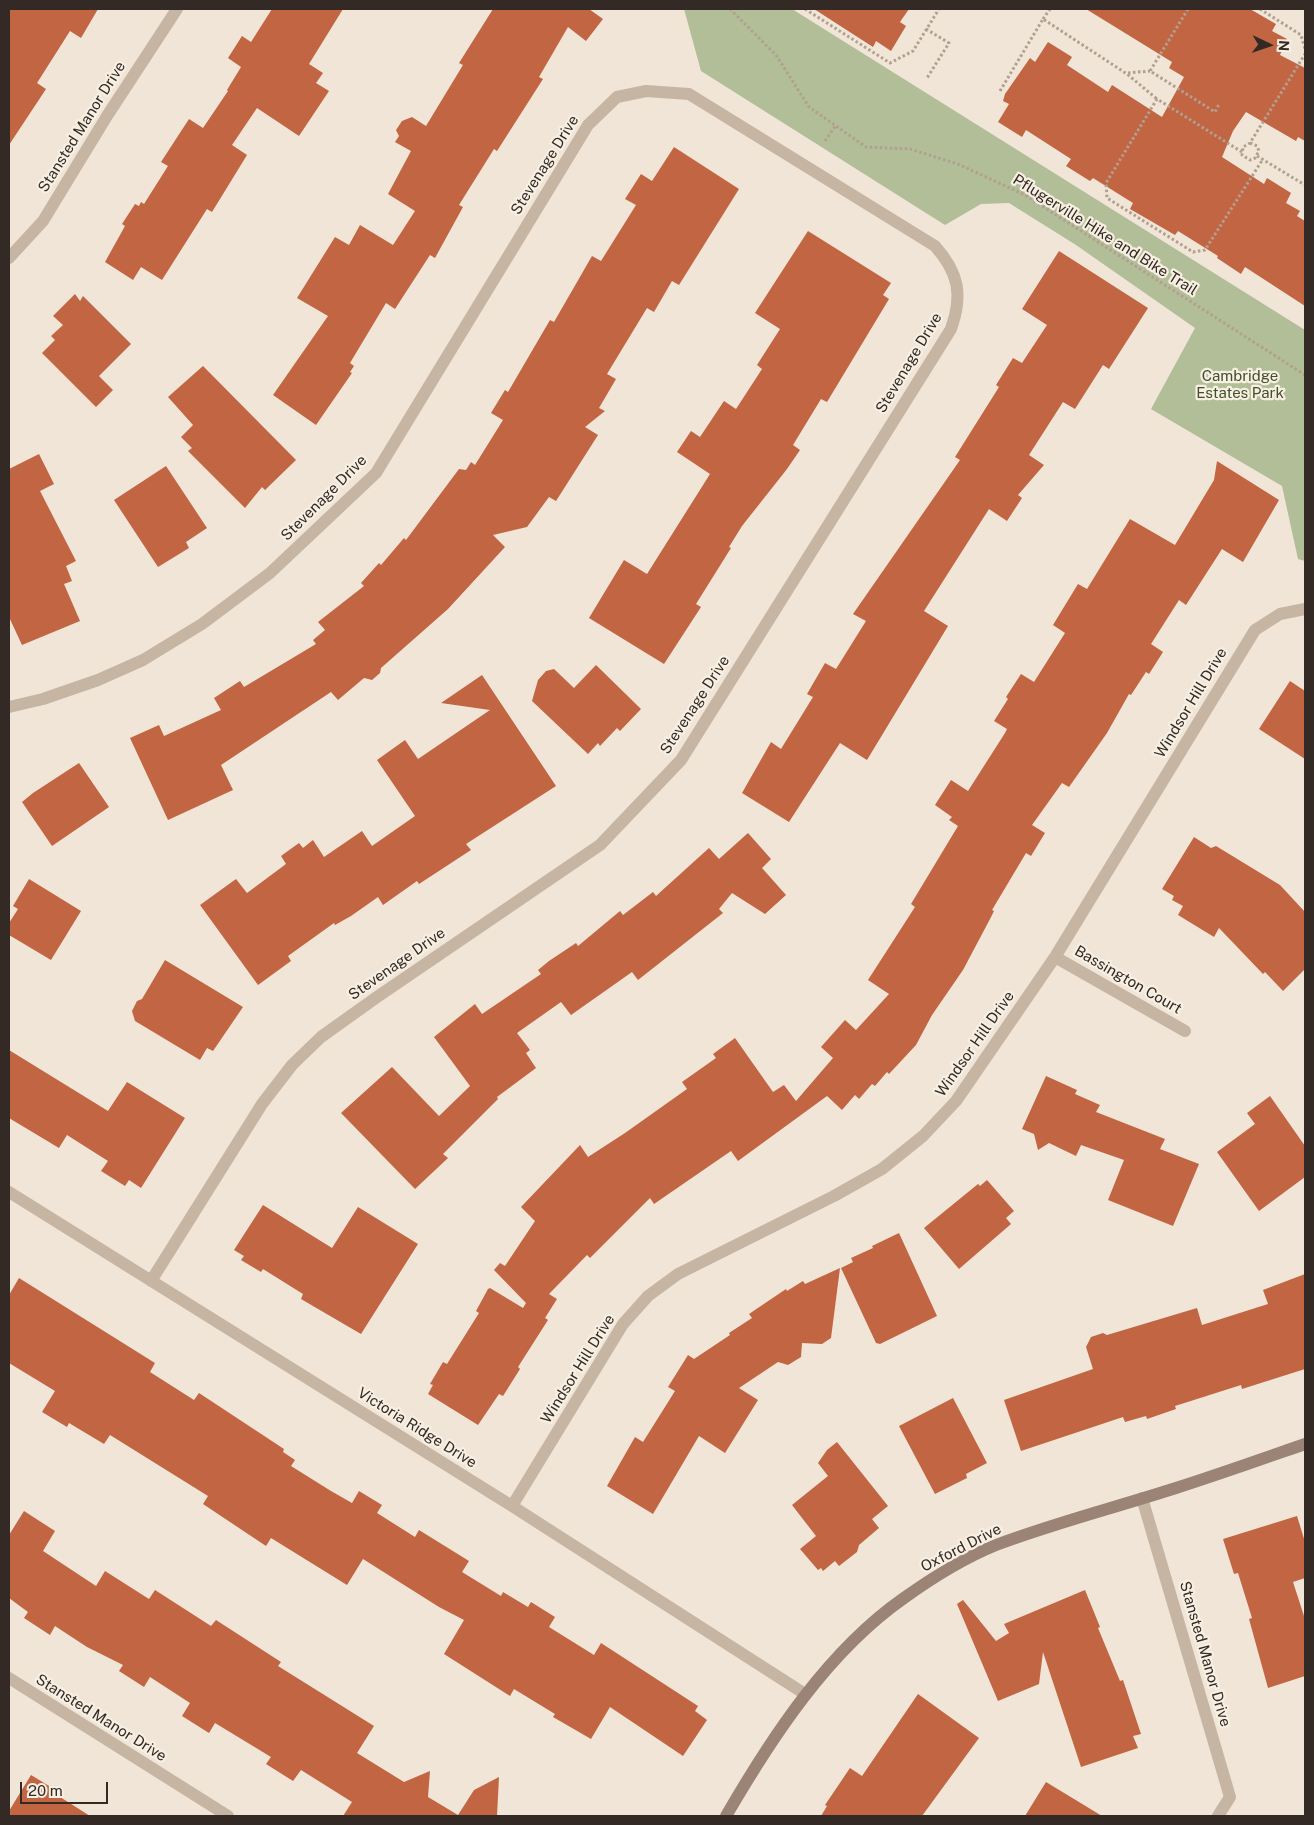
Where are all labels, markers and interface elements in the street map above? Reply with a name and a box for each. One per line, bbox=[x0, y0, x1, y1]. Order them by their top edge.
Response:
north arrow bbox=[1244, 20, 1294, 70]
text: N bbox=[1276, 40, 1292, 52]
street label: Stansted Manor Drive bbox=[34, 58, 130, 196]
street label: Stevenage Drive bbox=[507, 112, 583, 218]
street label: Pflugerville Hike and Bike Trail bbox=[1009, 171, 1201, 299]
street label: Stevenage Drive bbox=[872, 310, 946, 416]
park label: Cambridge Estates Park bbox=[1196, 367, 1284, 402]
street label: Stevenage Drive bbox=[277, 451, 371, 545]
street label: Windsor Hill Drive bbox=[1151, 645, 1231, 761]
street label: Stevenage Drive bbox=[656, 652, 734, 758]
street label: Stevenage Drive bbox=[345, 924, 449, 1004]
street label: Bassington Court bbox=[1071, 942, 1185, 1018]
street label: Windsor Hill Drive bbox=[932, 988, 1018, 1100]
street label: Windsor Hill Drive bbox=[537, 1311, 619, 1427]
street label: Victoria Ridge Drive bbox=[354, 1384, 480, 1472]
street label: Oxford Drive bbox=[918, 1520, 1004, 1576]
street label: Stansted Manor Drive bbox=[1176, 1579, 1234, 1729]
street label: Stansted Manor Drive bbox=[32, 1670, 170, 1766]
scale bar bbox=[22, 1772, 110, 1804]
text: 20 m bbox=[28, 1782, 63, 1799]

